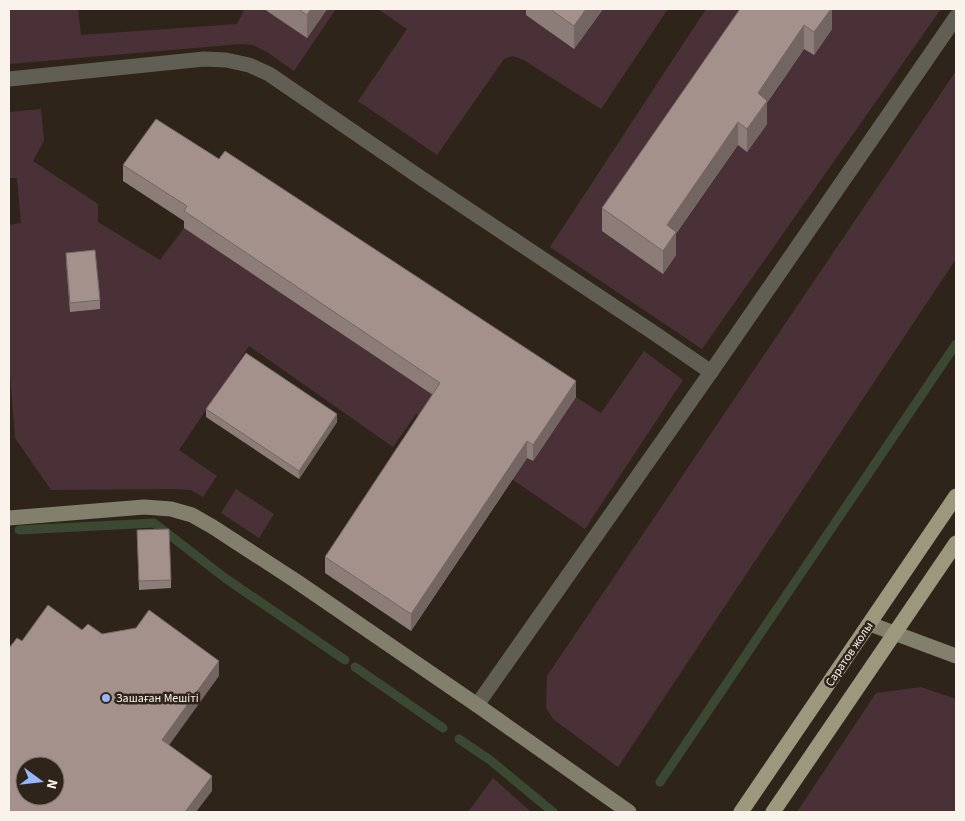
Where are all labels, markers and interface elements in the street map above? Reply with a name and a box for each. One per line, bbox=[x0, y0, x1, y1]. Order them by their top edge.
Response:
street label: Саратов жолы bbox=[821, 619, 877, 690]
place label: Зашаған Мешіті bbox=[116, 690, 199, 707]
marker: Зашаған Мешіті bbox=[100, 692, 112, 704]
north arrow bbox=[15, 756, 65, 806]
text: N bbox=[41, 777, 62, 791]

